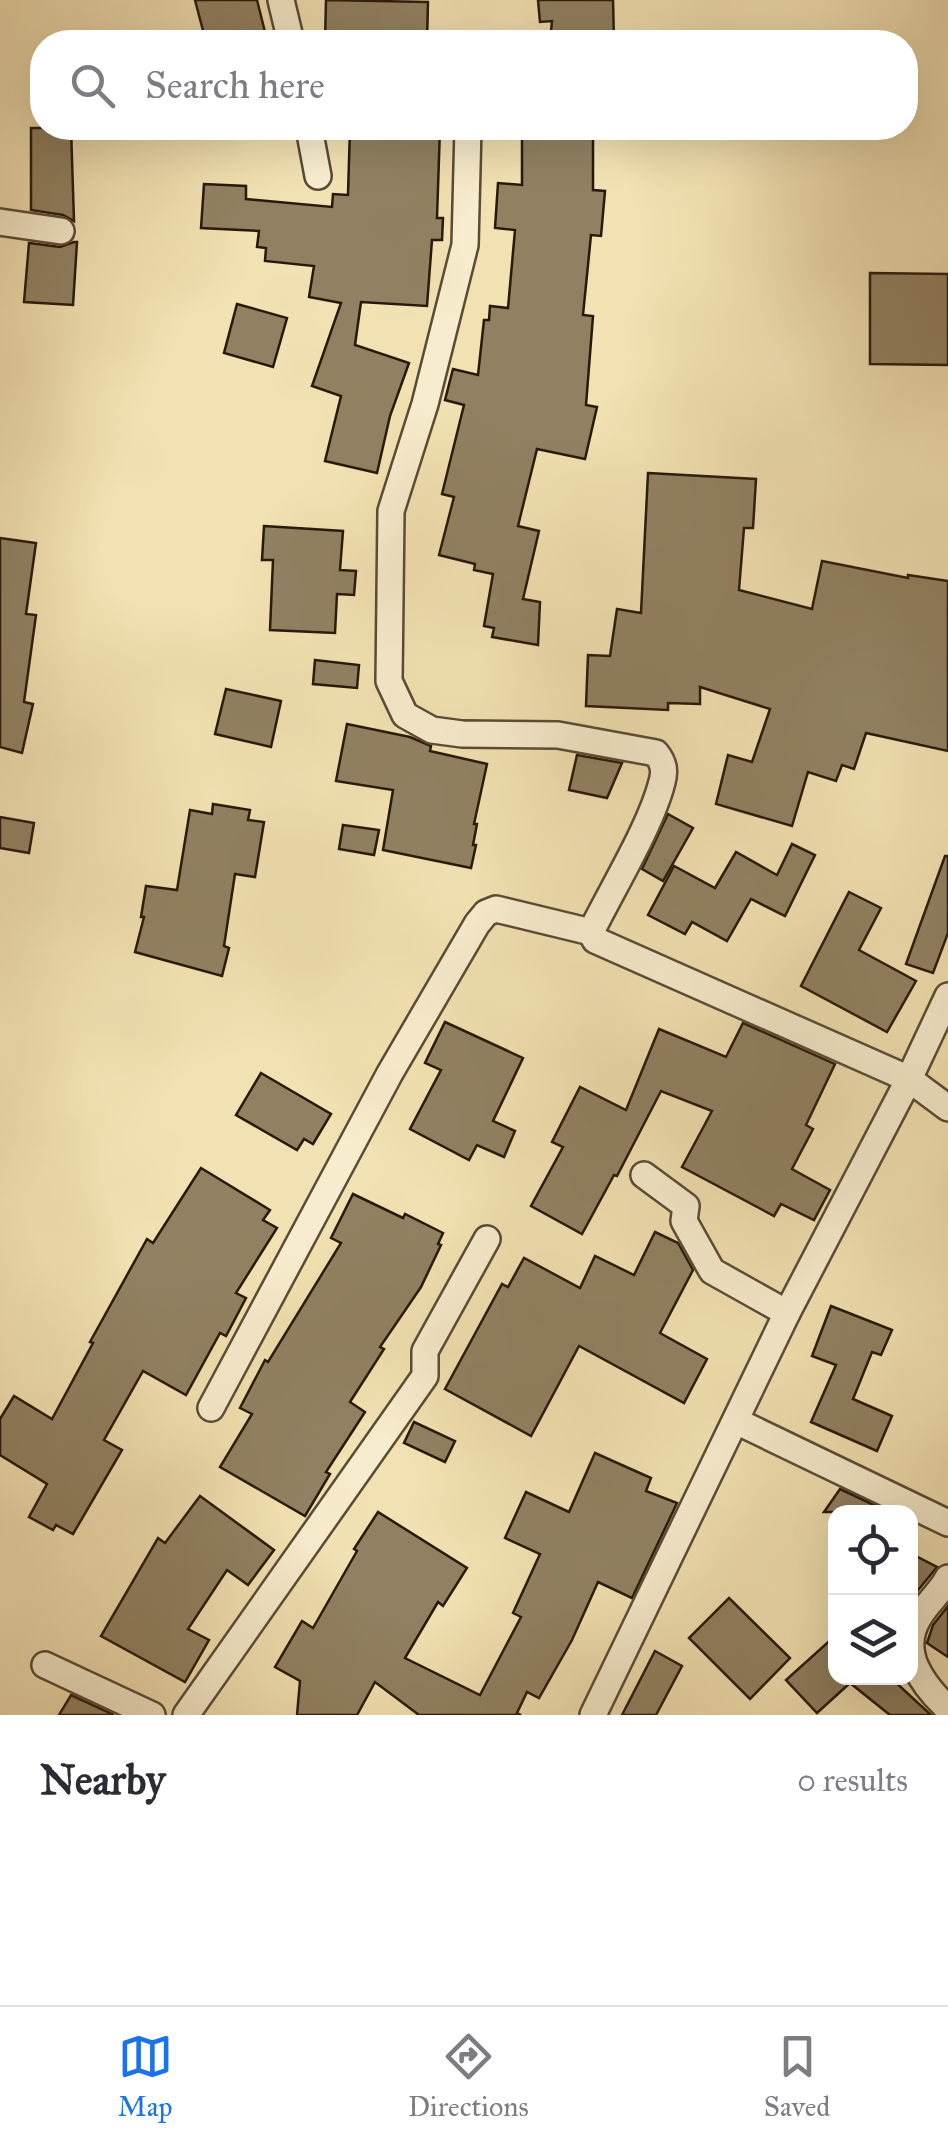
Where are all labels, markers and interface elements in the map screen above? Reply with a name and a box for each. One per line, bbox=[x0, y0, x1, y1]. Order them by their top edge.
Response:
search box bbox=[30, 30, 918, 140]
icon: search bbox=[65, 58, 120, 113]
text: Search here bbox=[145, 62, 325, 108]
map controls bbox=[828, 1505, 918, 1685]
button: locate bbox=[828, 1505, 918, 1595]
button: layers bbox=[828, 1595, 918, 1685]
text: Nearby bbox=[40, 1754, 165, 1806]
text: 0 results bbox=[797, 1761, 908, 1800]
tab: Map bbox=[118, 2029, 173, 2124]
tab: Directions bbox=[408, 2029, 529, 2124]
tab: Saved bbox=[764, 2029, 830, 2124]

